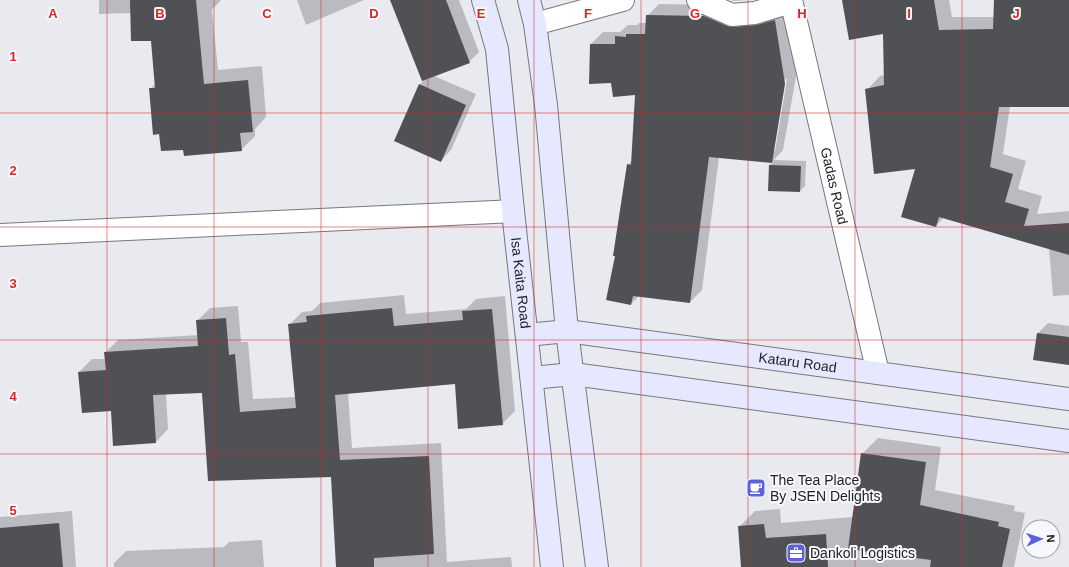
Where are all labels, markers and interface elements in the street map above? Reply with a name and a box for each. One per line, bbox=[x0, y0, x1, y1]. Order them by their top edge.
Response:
text: A bbox=[48, 6, 58, 21]
text: B bbox=[155, 6, 165, 21]
text: C bbox=[262, 6, 272, 21]
text: D bbox=[369, 6, 379, 21]
text: E bbox=[477, 6, 486, 21]
text: F bbox=[584, 6, 592, 21]
text: G bbox=[690, 6, 700, 21]
text: H bbox=[797, 6, 807, 21]
text: I bbox=[907, 6, 911, 21]
text: J bbox=[1012, 6, 1020, 21]
text: 1 bbox=[9, 49, 17, 64]
street label: Gadas Road bbox=[818, 146, 851, 226]
text: 2 bbox=[9, 163, 17, 178]
street label: Isa Kaita Road bbox=[508, 236, 534, 329]
text: 3 bbox=[9, 276, 17, 291]
street label: Kataru Road bbox=[758, 349, 838, 375]
text: 4 bbox=[9, 389, 17, 404]
place label: The Tea Place By JSEN Delights bbox=[770, 472, 880, 504]
cafe icon: The Tea Place By JSEN Delights bbox=[745, 477, 767, 499]
text: 5 bbox=[9, 503, 17, 518]
north arrow bbox=[1021, 519, 1061, 559]
text: N bbox=[1045, 534, 1057, 543]
office icon: Dankoli Logistics bbox=[785, 542, 807, 564]
place label: Dankoli Logistics bbox=[810, 545, 915, 561]

